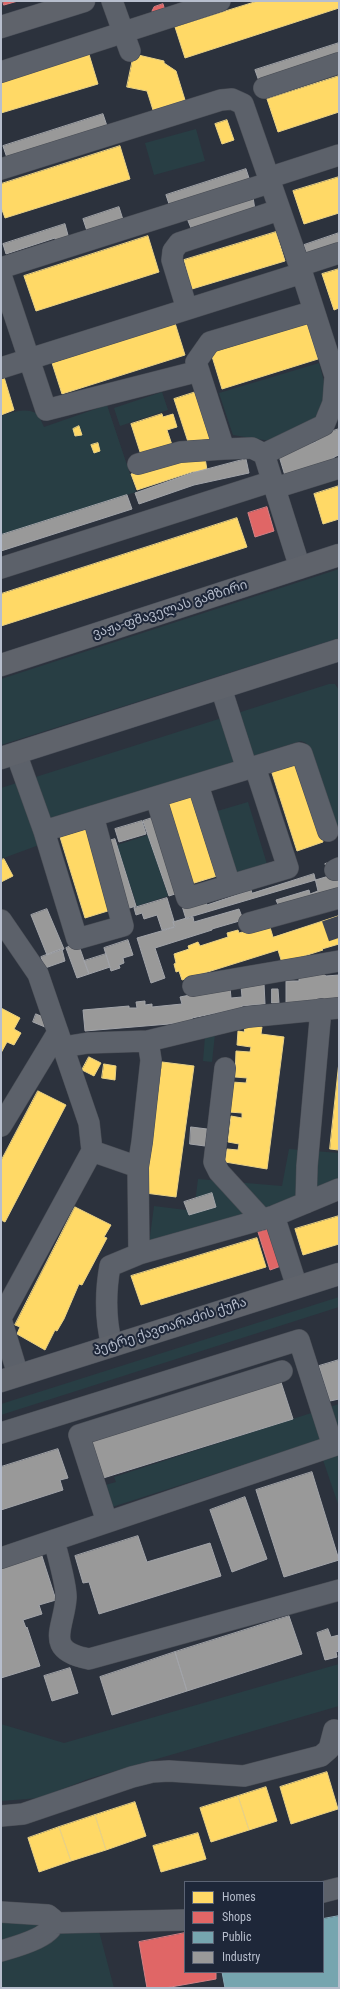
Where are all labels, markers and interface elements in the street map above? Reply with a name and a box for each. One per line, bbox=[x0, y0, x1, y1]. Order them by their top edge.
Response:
street label: ვაჟა-ფშაველას გამზირი bbox=[91, 578, 249, 642]
street label: პეტრე ქავთარაძის ქუჩა bbox=[91, 1295, 249, 1359]
legend bbox=[184, 1881, 324, 1973]
text: Homes bbox=[222, 1890, 256, 1904]
text: Shops bbox=[222, 1910, 251, 1924]
text: Public bbox=[222, 1930, 251, 1944]
text: Industry bbox=[222, 1950, 260, 1964]

